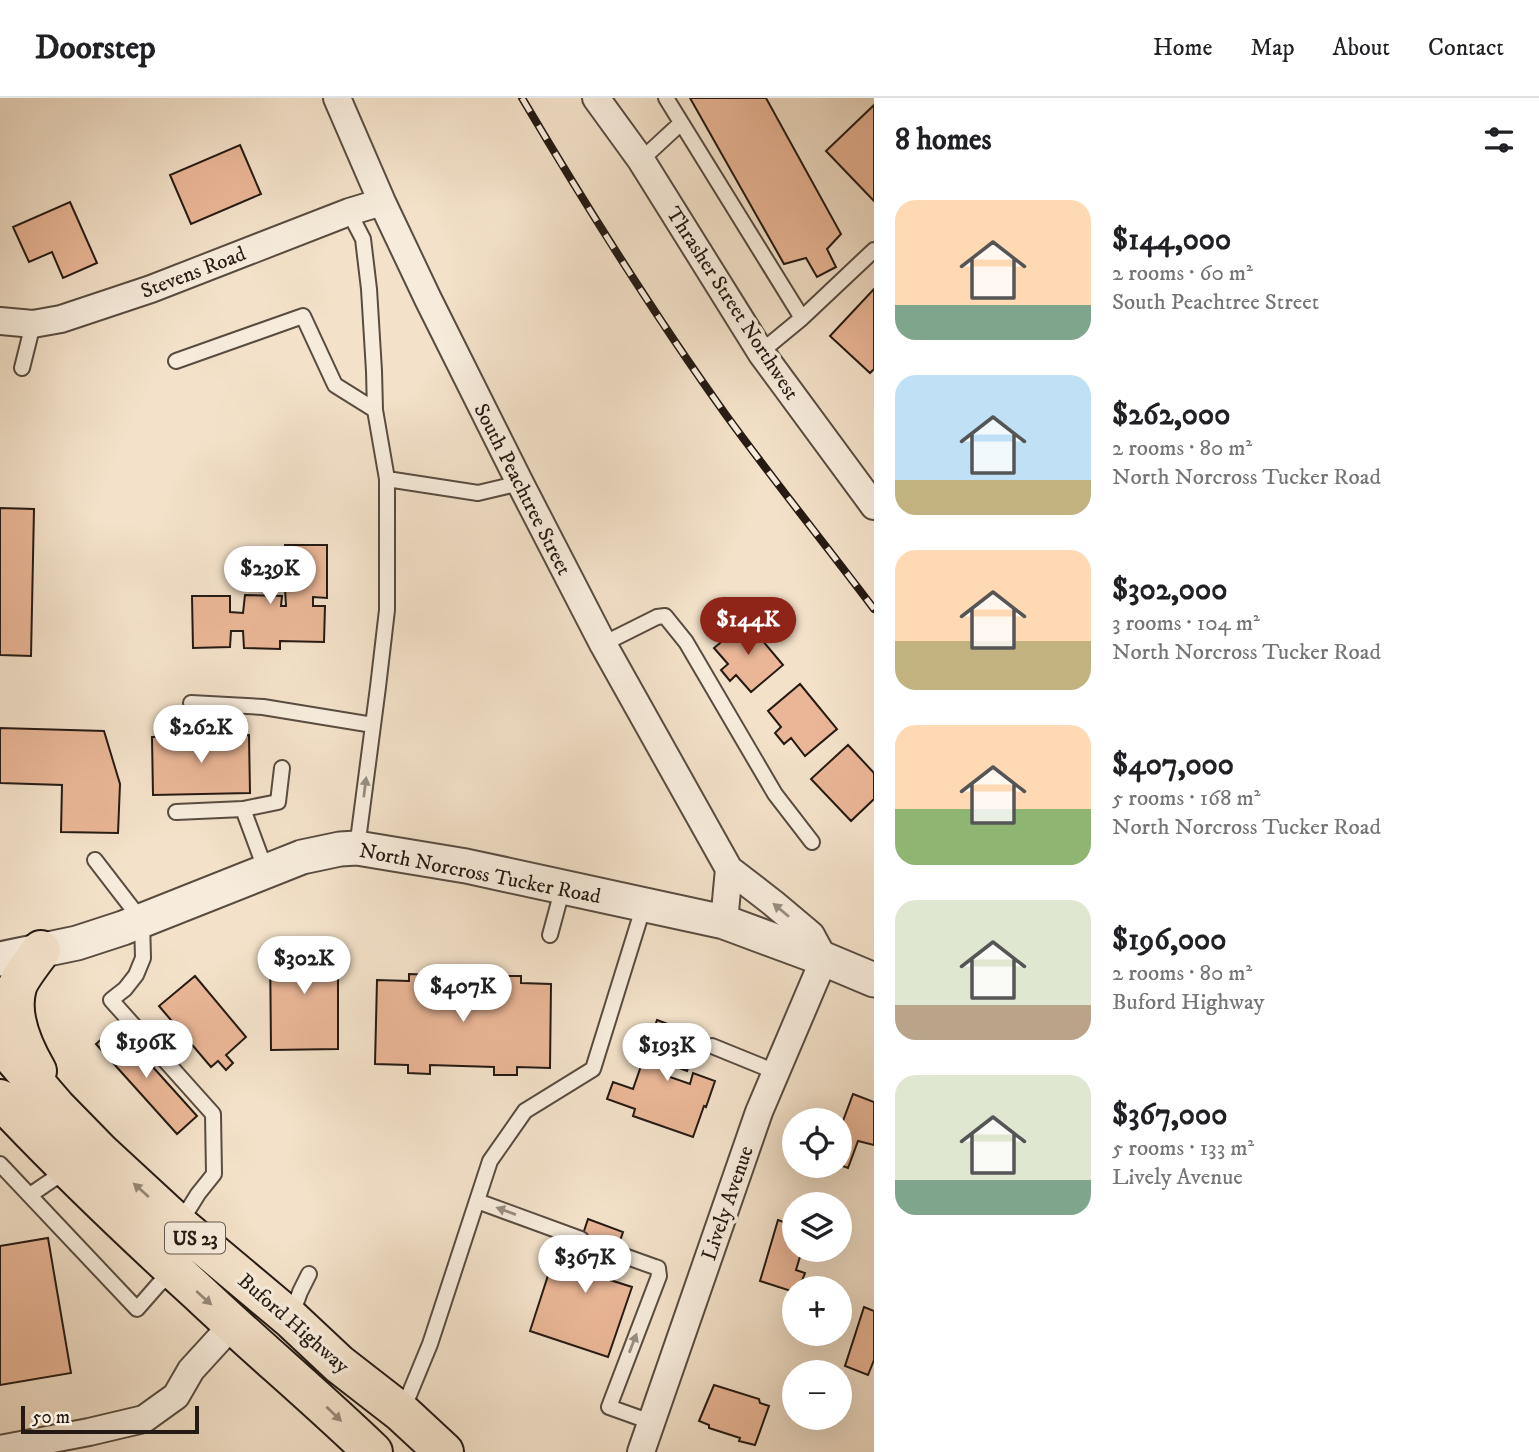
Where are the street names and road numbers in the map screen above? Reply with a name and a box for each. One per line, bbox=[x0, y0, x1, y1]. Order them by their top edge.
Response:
street label: Thrasher Street Northwest bbox=[660, 202, 804, 405]
street label: Stevens Road bbox=[137, 241, 250, 305]
street label: South Peachtree Street bbox=[468, 399, 577, 580]
street label: North Norcross Tucker Road bbox=[357, 838, 603, 910]
street label: Lively Avenue bbox=[696, 1142, 760, 1264]
road number: US 23 bbox=[165, 1222, 225, 1254]
street label: Buford Highway bbox=[232, 1268, 355, 1380]

